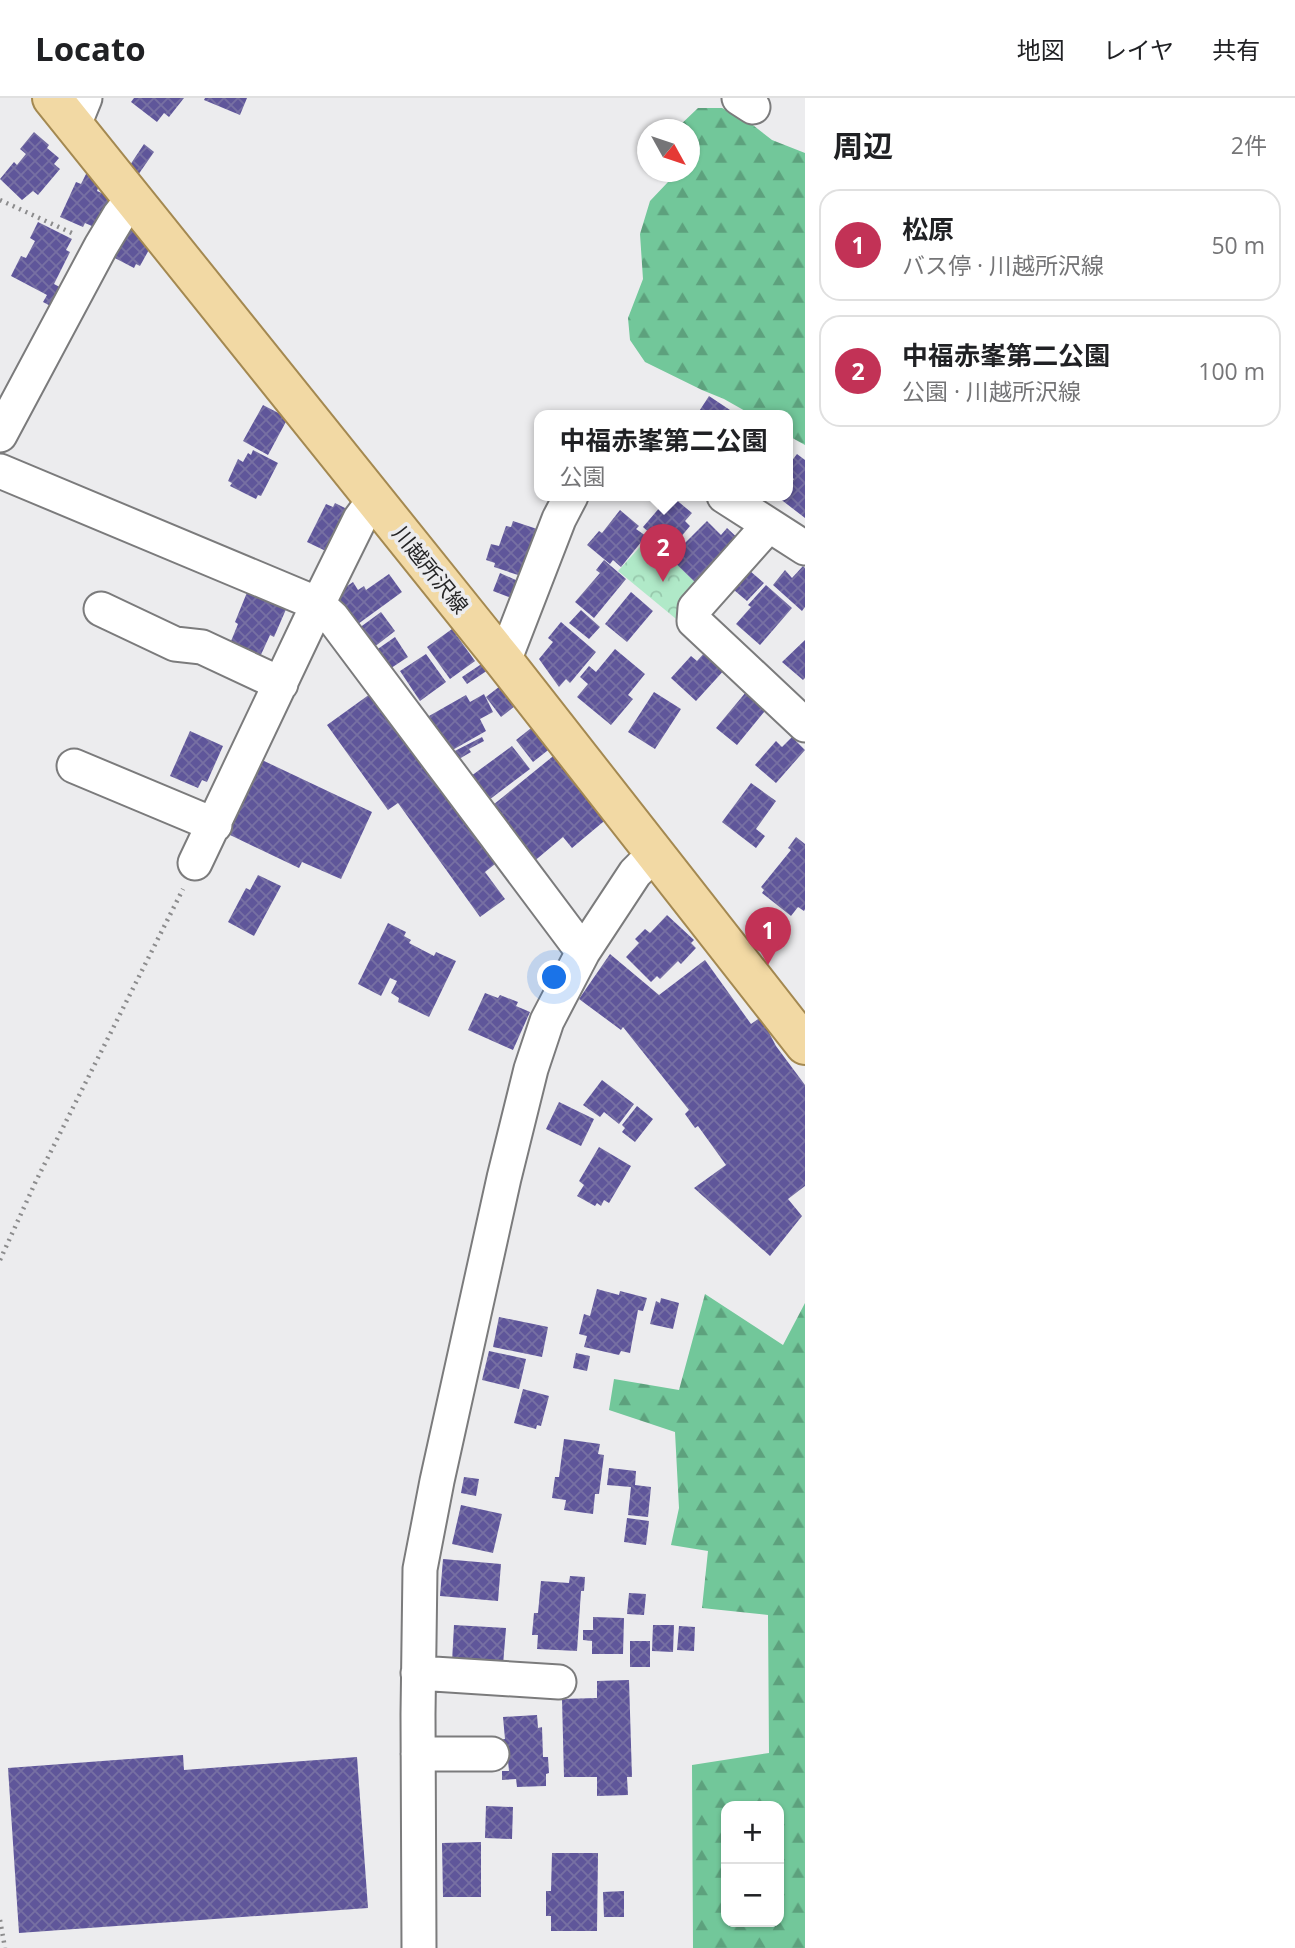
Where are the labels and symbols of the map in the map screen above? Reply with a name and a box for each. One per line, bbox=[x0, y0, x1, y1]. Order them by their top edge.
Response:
north arrow bbox=[637, 119, 700, 182]
street label: 川越所沢線 bbox=[387, 520, 475, 619]
pin: 2 bbox=[640, 524, 686, 582]
pin: 1 bbox=[745, 907, 791, 965]
your location bbox=[537, 960, 571, 994]

